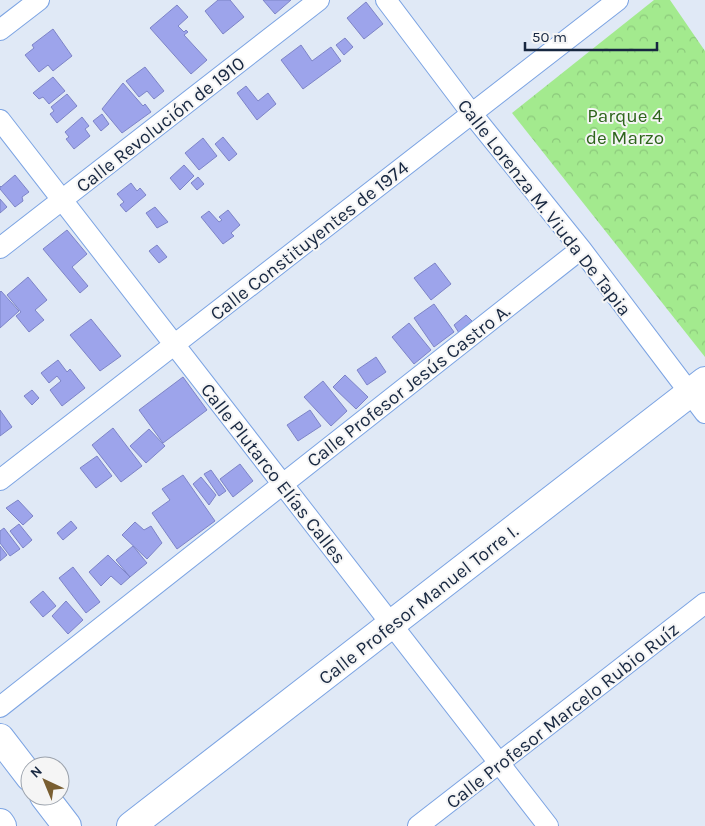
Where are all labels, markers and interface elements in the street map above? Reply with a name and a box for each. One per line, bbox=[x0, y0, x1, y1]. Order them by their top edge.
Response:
scale bar bbox=[525, 20, 658, 52]
text: 50 m bbox=[532, 28, 567, 46]
street label: Calle Revolución de 1910 bbox=[72, 52, 249, 197]
street label: Calle Lorenza M. Viuda De Tapia bbox=[453, 95, 636, 320]
park label: Parque 4 de Marzo bbox=[586, 105, 664, 149]
street label: Calle Constituyentes de 1974 bbox=[206, 156, 414, 325]
street label: Calle Profesor Jesús Castro A. bbox=[303, 300, 514, 472]
street label: Calle Plutarco Elías Calles bbox=[196, 379, 350, 568]
street label: Calle Profesor Manuel Torre I. bbox=[315, 520, 523, 689]
street label: Calle Profesor Marcelo Rubio Ruíz bbox=[442, 618, 683, 813]
north arrow bbox=[20, 756, 70, 806]
text: N bbox=[27, 762, 46, 782]

